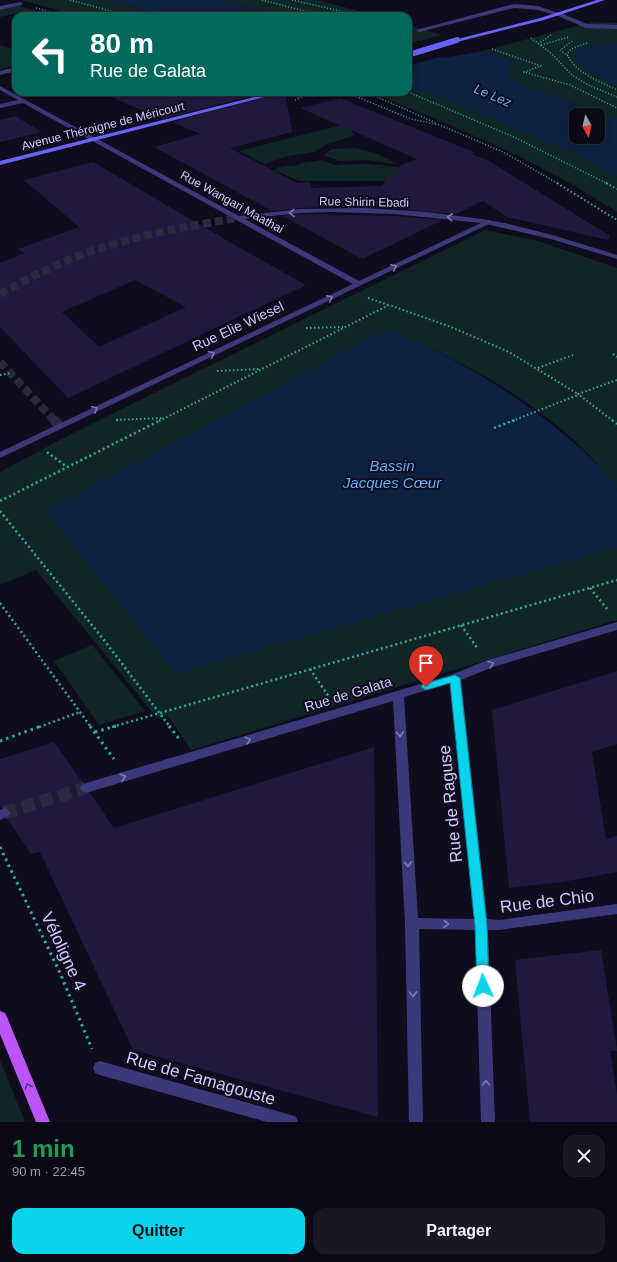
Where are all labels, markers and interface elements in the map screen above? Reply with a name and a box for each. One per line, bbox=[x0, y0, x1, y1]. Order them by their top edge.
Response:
icon: left bbox=[24, 28, 76, 80]
text: 80 m bbox=[90, 28, 154, 59]
text: Rue de Galata bbox=[90, 61, 206, 81]
water label: Le Lez bbox=[472, 81, 514, 110]
street label: Avenue Théroigne de Méricourt bbox=[20, 99, 187, 153]
north arrow bbox=[569, 108, 605, 144]
map controls bbox=[569, 108, 605, 144]
street label: Rue Wangari Maathai bbox=[178, 168, 286, 236]
street label: Rue Shirin Ebadi bbox=[319, 194, 409, 210]
one-way arrow bbox=[289, 208, 295, 217]
one-way arrow bbox=[447, 213, 453, 222]
one-way arrow bbox=[389, 264, 397, 272]
one-way arrow bbox=[326, 295, 333, 303]
street label: Rue Elie Wiesel bbox=[190, 298, 286, 354]
one-way arrow bbox=[208, 351, 216, 359]
one-way arrow bbox=[91, 406, 98, 414]
water label: Bassin Jacques Cœur bbox=[342, 457, 442, 491]
pin bbox=[409, 646, 443, 687]
icon: arrive bbox=[415, 652, 437, 674]
one-way arrow bbox=[487, 660, 494, 669]
street label: Rue de Galata bbox=[302, 673, 394, 715]
one-way arrow bbox=[396, 731, 405, 737]
one-way arrow bbox=[244, 736, 251, 745]
street label: Rue de Raguse bbox=[435, 744, 466, 864]
one-way arrow bbox=[120, 773, 127, 782]
one-way arrow bbox=[404, 861, 413, 867]
street label: Rue de Chio bbox=[499, 886, 595, 917]
street label: Véloligne 4 bbox=[37, 909, 90, 993]
one-way arrow bbox=[443, 920, 449, 928]
position arrow bbox=[462, 965, 504, 1007]
one-way arrow bbox=[409, 991, 417, 997]
street label: Rue de Famagouste bbox=[124, 1048, 278, 1109]
one-way arrow bbox=[482, 1080, 491, 1086]
one-way arrow bbox=[25, 1082, 33, 1089]
text: 1 min bbox=[12, 1135, 75, 1162]
button: close bbox=[563, 1135, 605, 1177]
text: 90 m · 22:45 bbox=[12, 1164, 85, 1179]
button: Quitter bbox=[12, 1208, 305, 1254]
button: Partager bbox=[313, 1208, 605, 1254]

